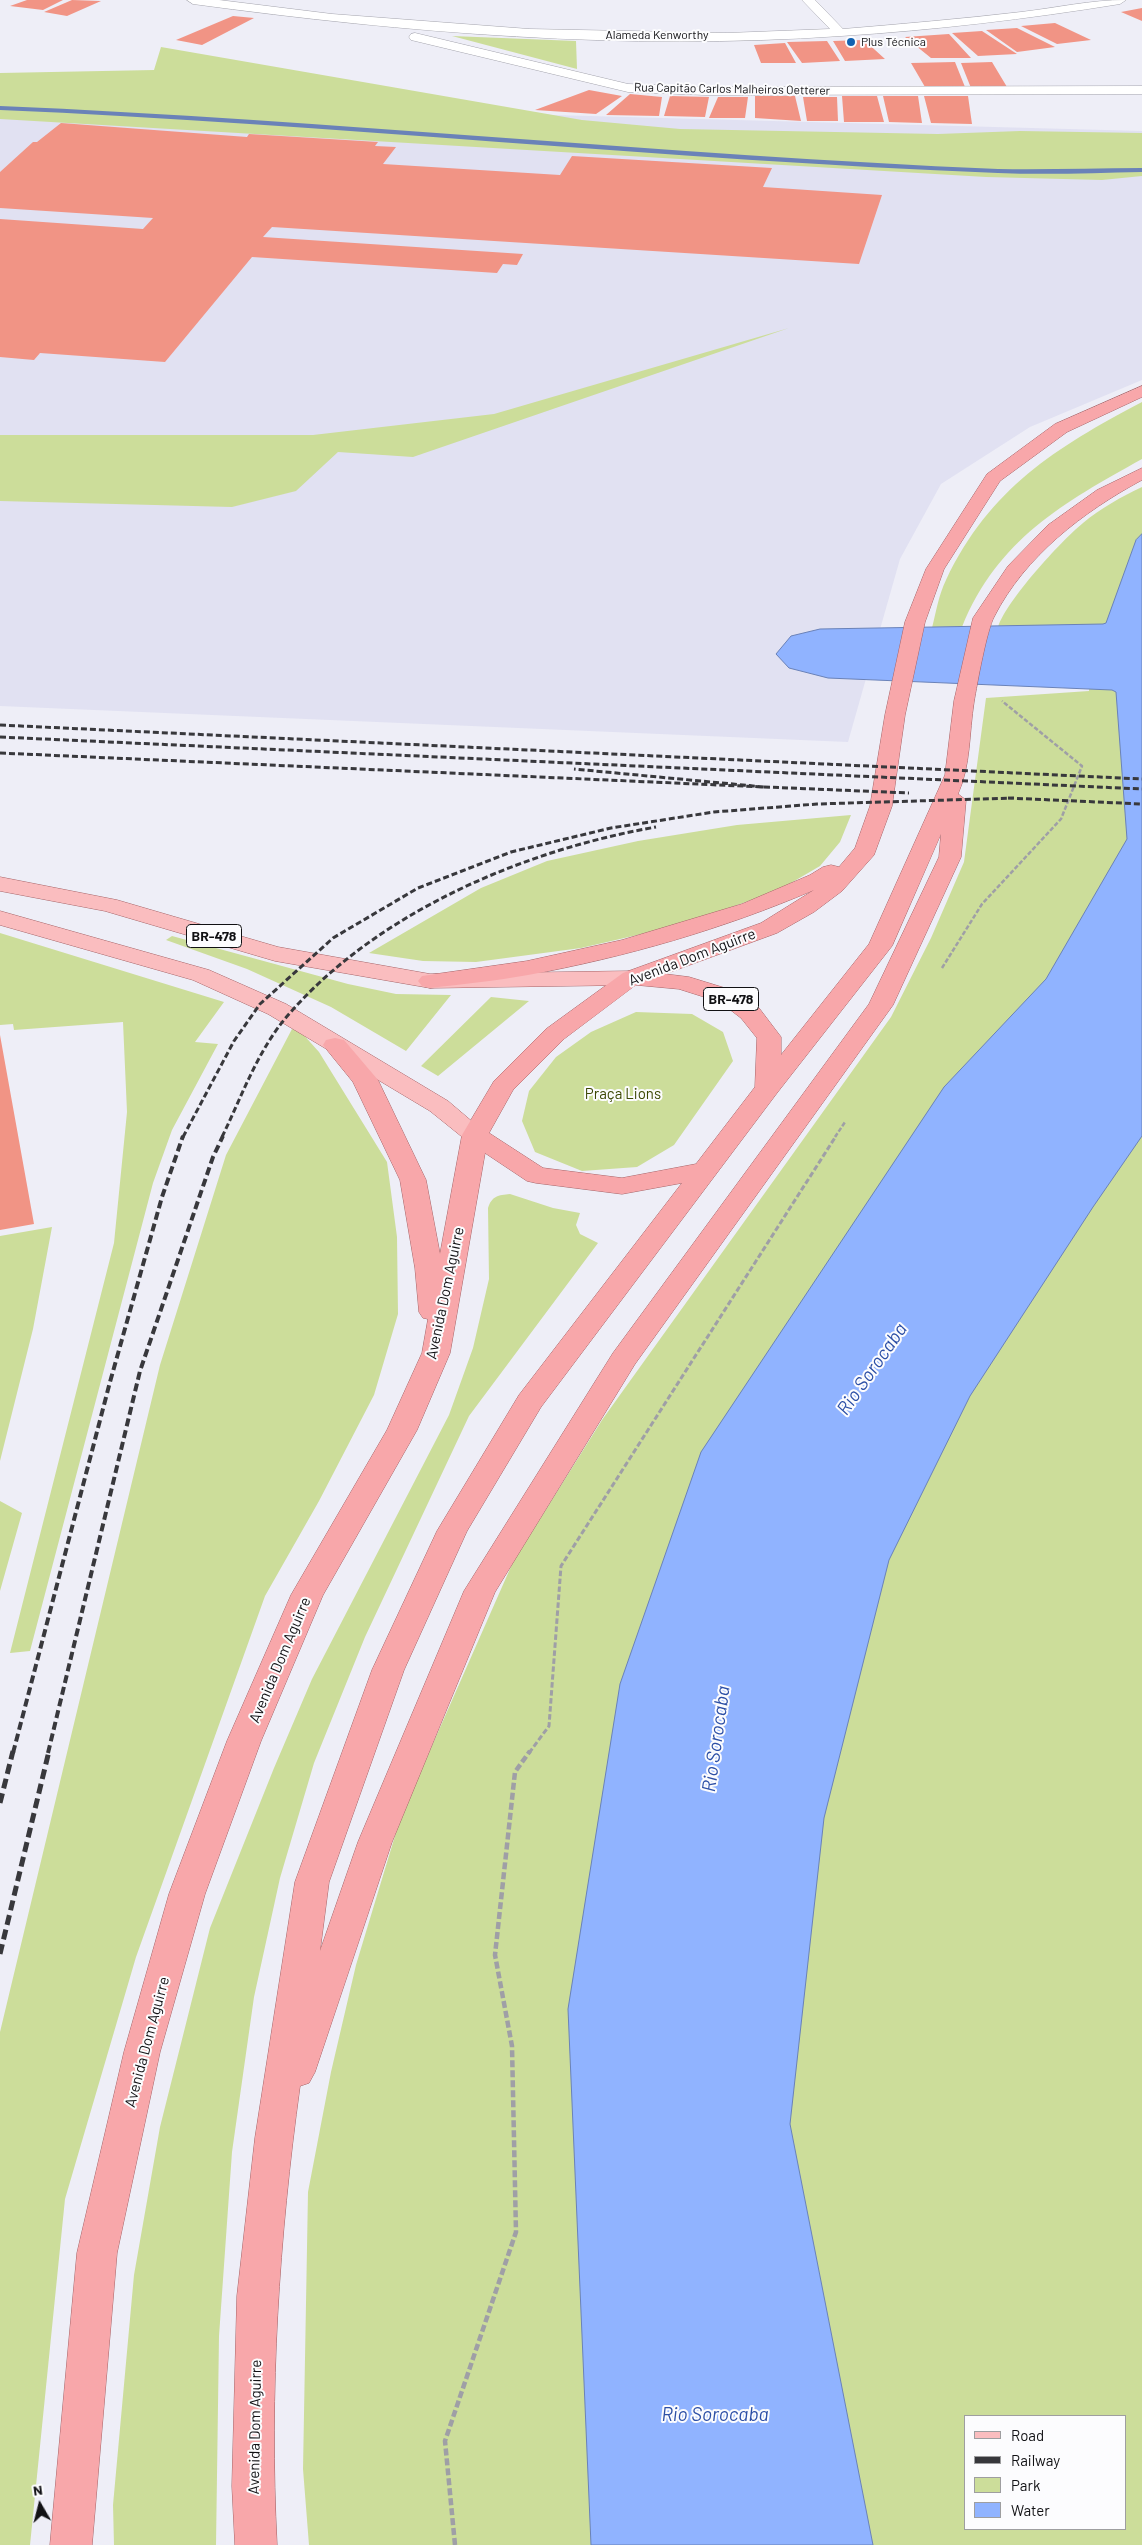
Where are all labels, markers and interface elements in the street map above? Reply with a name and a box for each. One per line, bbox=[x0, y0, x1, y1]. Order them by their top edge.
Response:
street label: Alameda Kenworthy bbox=[605, 28, 709, 42]
place label: Plus Técnica bbox=[861, 35, 926, 49]
marker: Plus Técnica bbox=[845, 36, 857, 48]
street label: Rua Capitão Carlos Malheiros Oetterer bbox=[634, 80, 830, 98]
road number: BR-478 bbox=[186, 924, 242, 948]
street label: Avenida Dom Aguirre bbox=[626, 924, 758, 990]
road number: BR-478 bbox=[704, 988, 758, 1011]
park label: Praça Lions bbox=[585, 1085, 661, 1103]
street label: Avenida Dom Aguirre bbox=[422, 1225, 468, 1361]
water label: Rio Sorocaba bbox=[832, 1319, 912, 1419]
street label: Avenida Dom Aguirre bbox=[245, 1594, 315, 1726]
water label: Rio Sorocaba bbox=[697, 1684, 735, 1794]
street label: Avenida Dom Aguirre bbox=[121, 1975, 173, 2109]
street label: Avenida Dom Aguirre bbox=[245, 2360, 265, 2494]
water label: Rio Sorocaba bbox=[662, 2404, 768, 2426]
legend bbox=[964, 2415, 1127, 2530]
text: Road bbox=[1011, 2426, 1044, 2444]
text: Railway bbox=[1011, 2451, 1060, 2469]
text: Park bbox=[1011, 2476, 1040, 2494]
north arrow bbox=[15, 2480, 65, 2530]
text: N bbox=[32, 2481, 44, 2499]
text: Water bbox=[1011, 2501, 1050, 2519]

